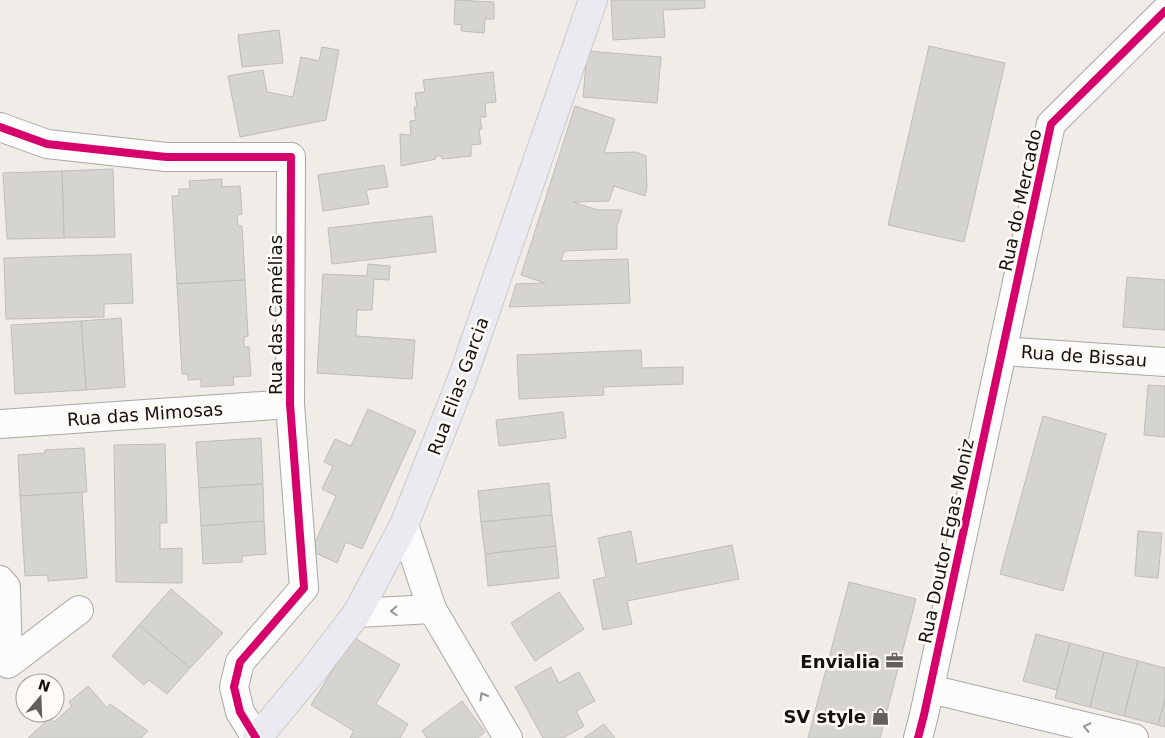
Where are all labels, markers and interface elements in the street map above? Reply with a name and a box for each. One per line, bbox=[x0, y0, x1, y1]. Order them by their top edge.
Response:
street label: Rua do Mercado bbox=[995, 127, 1045, 273]
street label: Rua das Camélias bbox=[265, 235, 286, 395]
street label: Rua Elias Garcia bbox=[423, 314, 493, 458]
street label: Rua de Bissau bbox=[1020, 341, 1148, 371]
street label: Rua das Mimosas bbox=[66, 398, 224, 430]
street label: Rua Doutor Egas Moniz bbox=[914, 437, 978, 645]
one-way arrow bbox=[390, 606, 398, 617]
place label: Envialia bbox=[800, 651, 880, 672]
office icon: Envialia bbox=[884, 651, 904, 671]
north arrow bbox=[15, 673, 65, 723]
text: N bbox=[36, 676, 52, 695]
one-way arrow bbox=[479, 692, 489, 701]
place label: SV style bbox=[783, 706, 866, 727]
shop icon: SV style bbox=[870, 706, 890, 726]
one-way arrow bbox=[1082, 722, 1091, 733]

